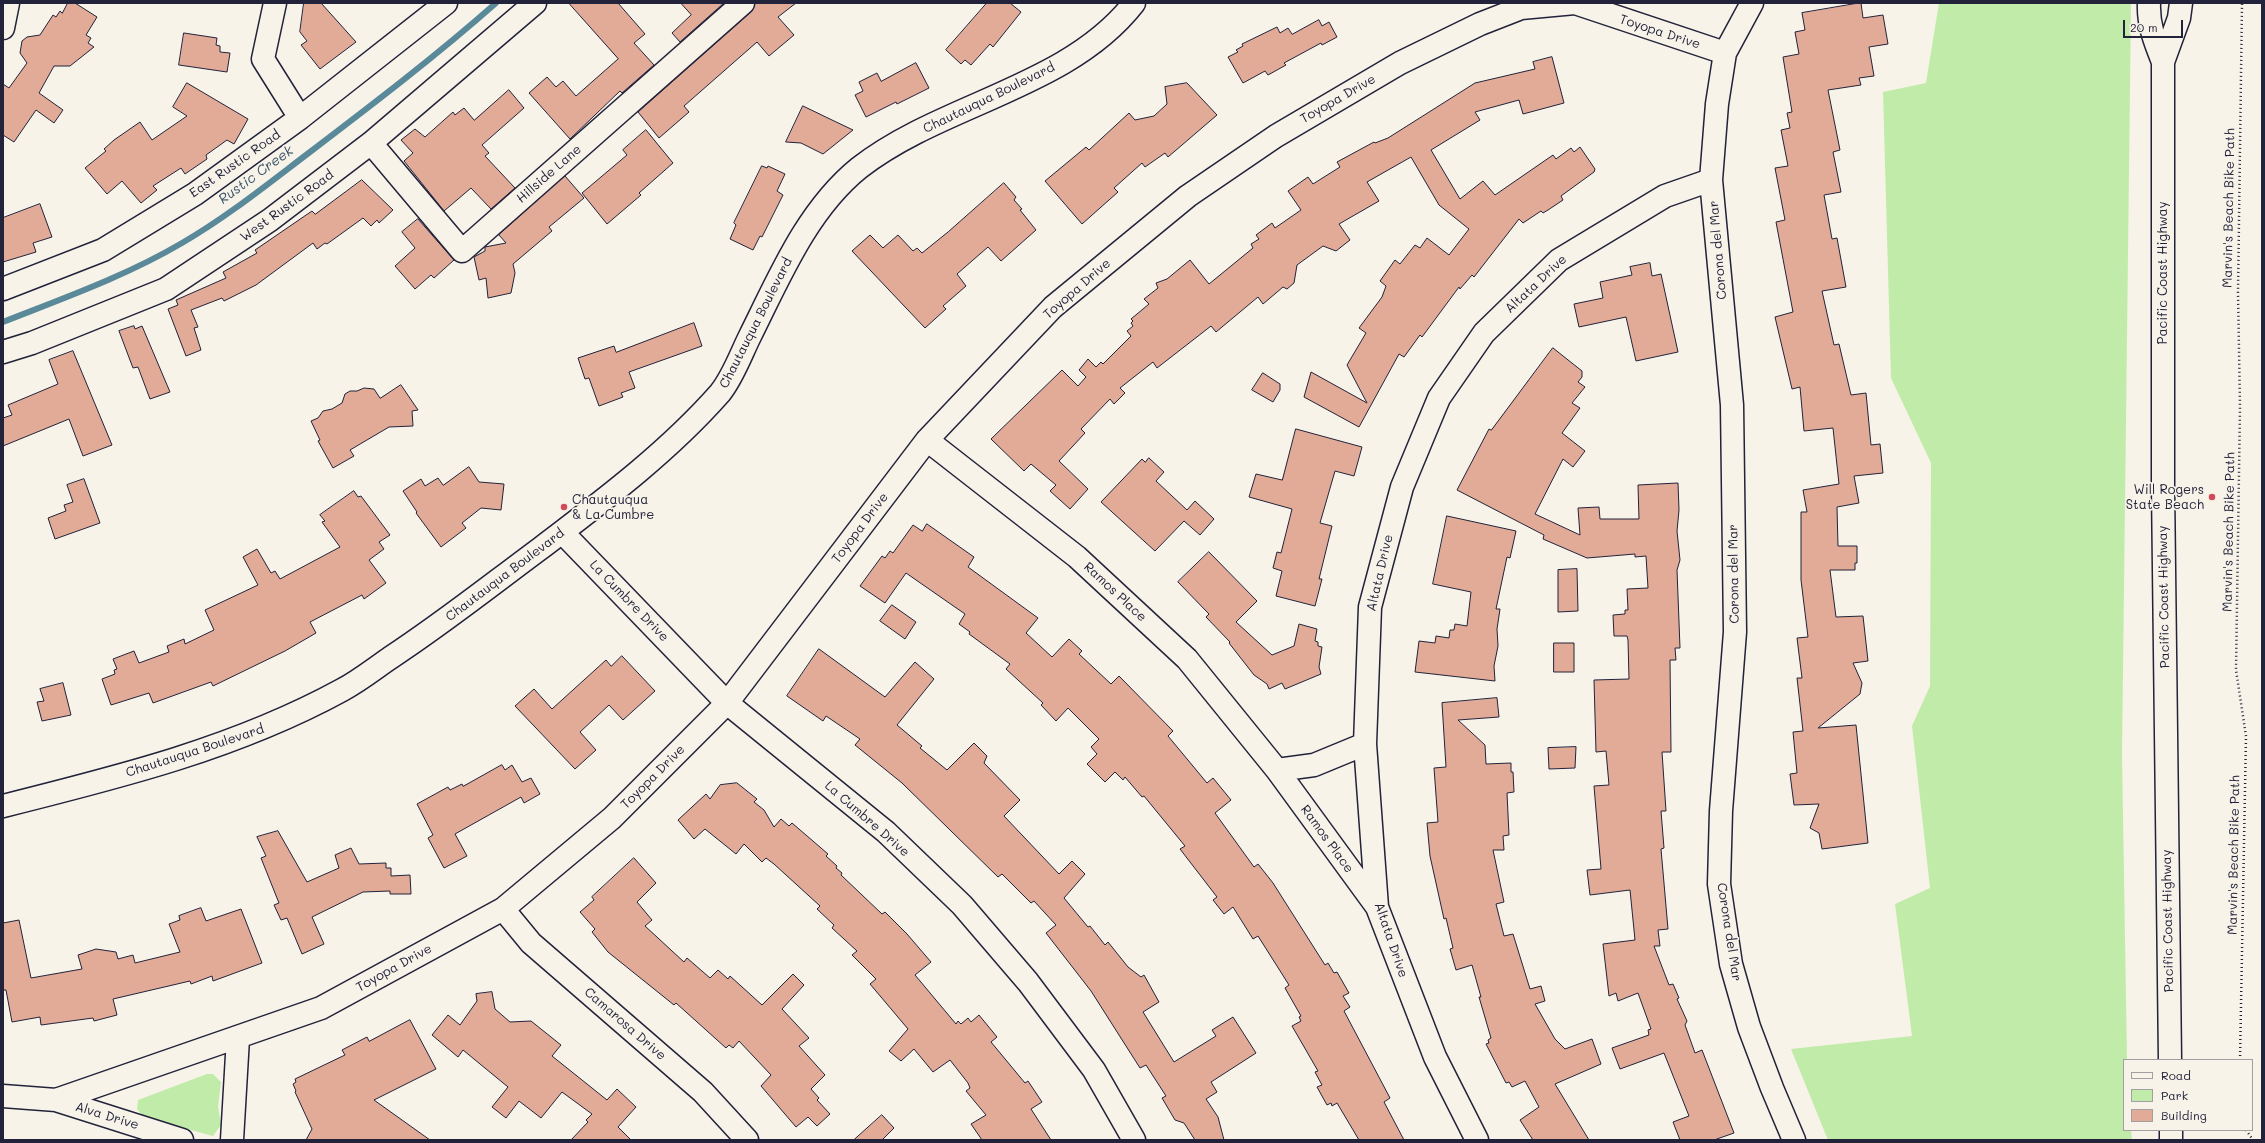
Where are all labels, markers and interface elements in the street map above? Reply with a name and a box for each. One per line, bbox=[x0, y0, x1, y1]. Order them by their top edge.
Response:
street label: Toyopa Drive bbox=[1618, 12, 1702, 52]
scale bar bbox=[2125, 12, 2185, 38]
text: 20 m bbox=[2130, 19, 2158, 35]
street label: Chautauqua Boulevard bbox=[921, 59, 1057, 137]
street label: Toyopa Drive bbox=[1298, 71, 1378, 127]
street label: East Rustic Road bbox=[187, 127, 283, 201]
street label: Marvin's Beach Bike Path bbox=[2220, 128, 2238, 288]
water label: Rustic Creek bbox=[215, 142, 297, 208]
street label: Hillside Lane bbox=[513, 142, 585, 206]
street label: West Rustic Road bbox=[237, 167, 337, 245]
street label: Corona del Mar bbox=[1706, 200, 1730, 300]
street label: Pacific Coast Highway bbox=[2155, 202, 2171, 344]
street label: Altata Drive bbox=[1502, 252, 1570, 316]
street label: Chautauqua Boulevard bbox=[716, 255, 796, 391]
street label: Toyopa Drive bbox=[1040, 256, 1114, 322]
street label: Marvin's Beach Bike Path bbox=[2220, 452, 2238, 612]
place label: Will Rogers State Beach bbox=[2126, 482, 2204, 513]
street label: Toyopa Drive bbox=[828, 490, 892, 566]
place label: Chautauqua & La Cumbre bbox=[572, 492, 654, 523]
marker: Will Rogers State Beach bbox=[2207, 492, 2217, 502]
marker: Chautauqua & La Cumbre bbox=[559, 502, 569, 512]
street label: Corona del Mar bbox=[1725, 524, 1743, 624]
street label: Chautauqua Boulevard bbox=[443, 525, 567, 625]
street label: Pacific Coast Highway bbox=[2155, 525, 2173, 669]
street label: Altata Drive bbox=[1364, 533, 1396, 613]
street label: La Cumbre Drive bbox=[586, 557, 672, 645]
street label: Ramos Place bbox=[1080, 559, 1150, 625]
street label: Chautauqua Boulevard bbox=[124, 721, 266, 781]
street label: Toyopa Drive bbox=[618, 742, 688, 812]
street label: Marvin's Beach Bike Path bbox=[2225, 775, 2243, 935]
street label: La Cumbre Drive bbox=[821, 778, 913, 860]
street label: Ramos Place bbox=[1297, 802, 1357, 876]
street label: Pacific Coast Highway bbox=[2159, 849, 2177, 993]
street label: Corona del Mar bbox=[1714, 882, 1744, 982]
street label: Altata Drive bbox=[1371, 900, 1411, 980]
street label: Toyopa Drive bbox=[353, 941, 435, 995]
street label: Camarosa Drive bbox=[581, 984, 669, 1064]
legend bbox=[2123, 1059, 2253, 1131]
text: Road bbox=[2161, 1067, 2191, 1083]
text: Park bbox=[2161, 1087, 2188, 1103]
street label: Alva Drive bbox=[73, 1099, 141, 1133]
text: Building bbox=[2161, 1107, 2207, 1123]

